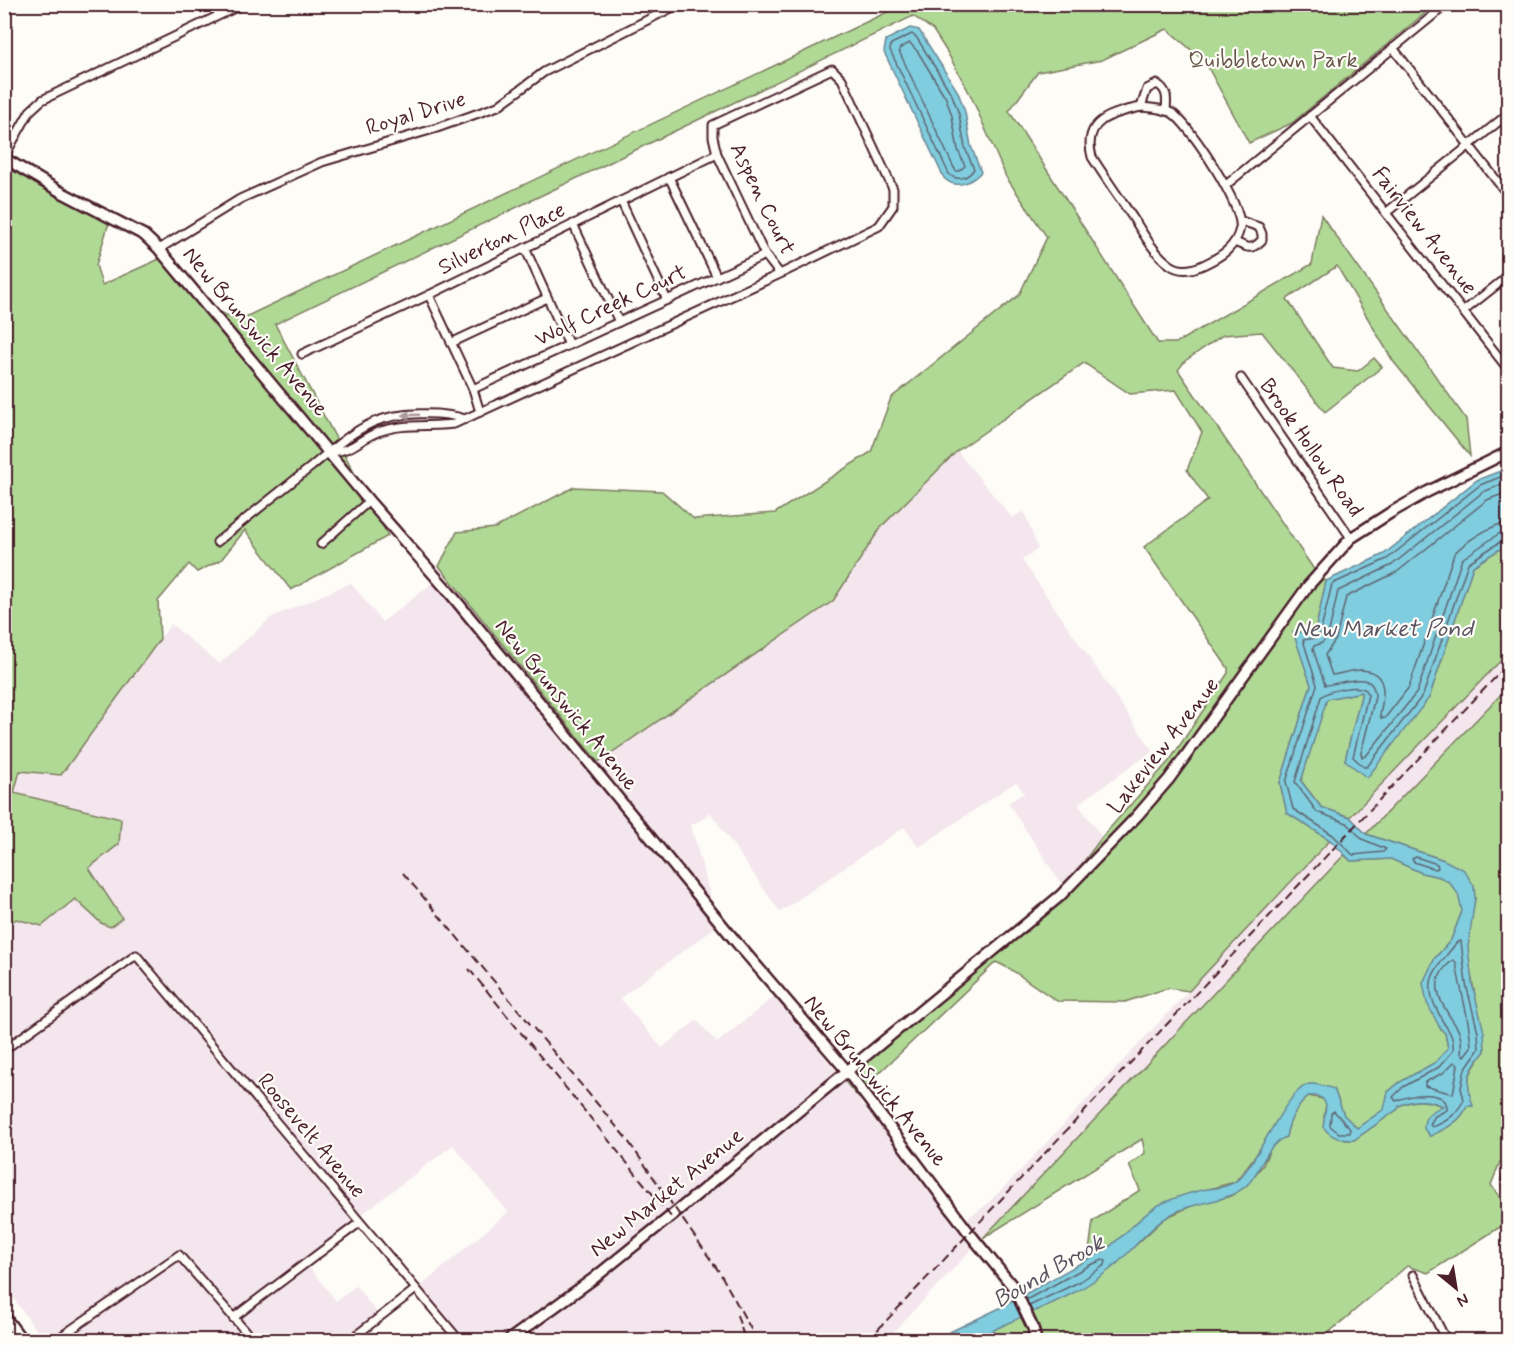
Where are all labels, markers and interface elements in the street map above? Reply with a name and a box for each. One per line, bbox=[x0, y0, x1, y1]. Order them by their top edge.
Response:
park label: Quibbletown Park bbox=[1188, 47, 1358, 75]
street label: Royal Drive bbox=[363, 86, 469, 142]
street label: Aspen Court bbox=[723, 138, 801, 260]
street label: Fairview Avenue bbox=[1365, 161, 1483, 301]
street label: Silverton Place bbox=[434, 196, 570, 282]
street label: New Brunswick Avenue bbox=[176, 241, 334, 423]
street label: Wolf Creek Court bbox=[531, 259, 691, 353]
street label: Brook Hollow Road bbox=[1253, 373, 1369, 523]
one-way arrow bbox=[402, 410, 421, 420]
street label: New Brunswick Avenue bbox=[488, 613, 644, 797]
water label: New Market Pond bbox=[1293, 614, 1476, 645]
street label: Lakeview Avenue bbox=[1102, 672, 1226, 820]
street label: New Brunswick Avenue bbox=[797, 989, 953, 1173]
street label: Roosevelt Avenue bbox=[251, 1068, 371, 1204]
street label: New Market Avenue bbox=[584, 1122, 750, 1264]
water label: Bound Brook bbox=[988, 1227, 1112, 1316]
north arrow bbox=[1426, 1258, 1486, 1318]
text: N bbox=[1453, 1288, 1473, 1311]

